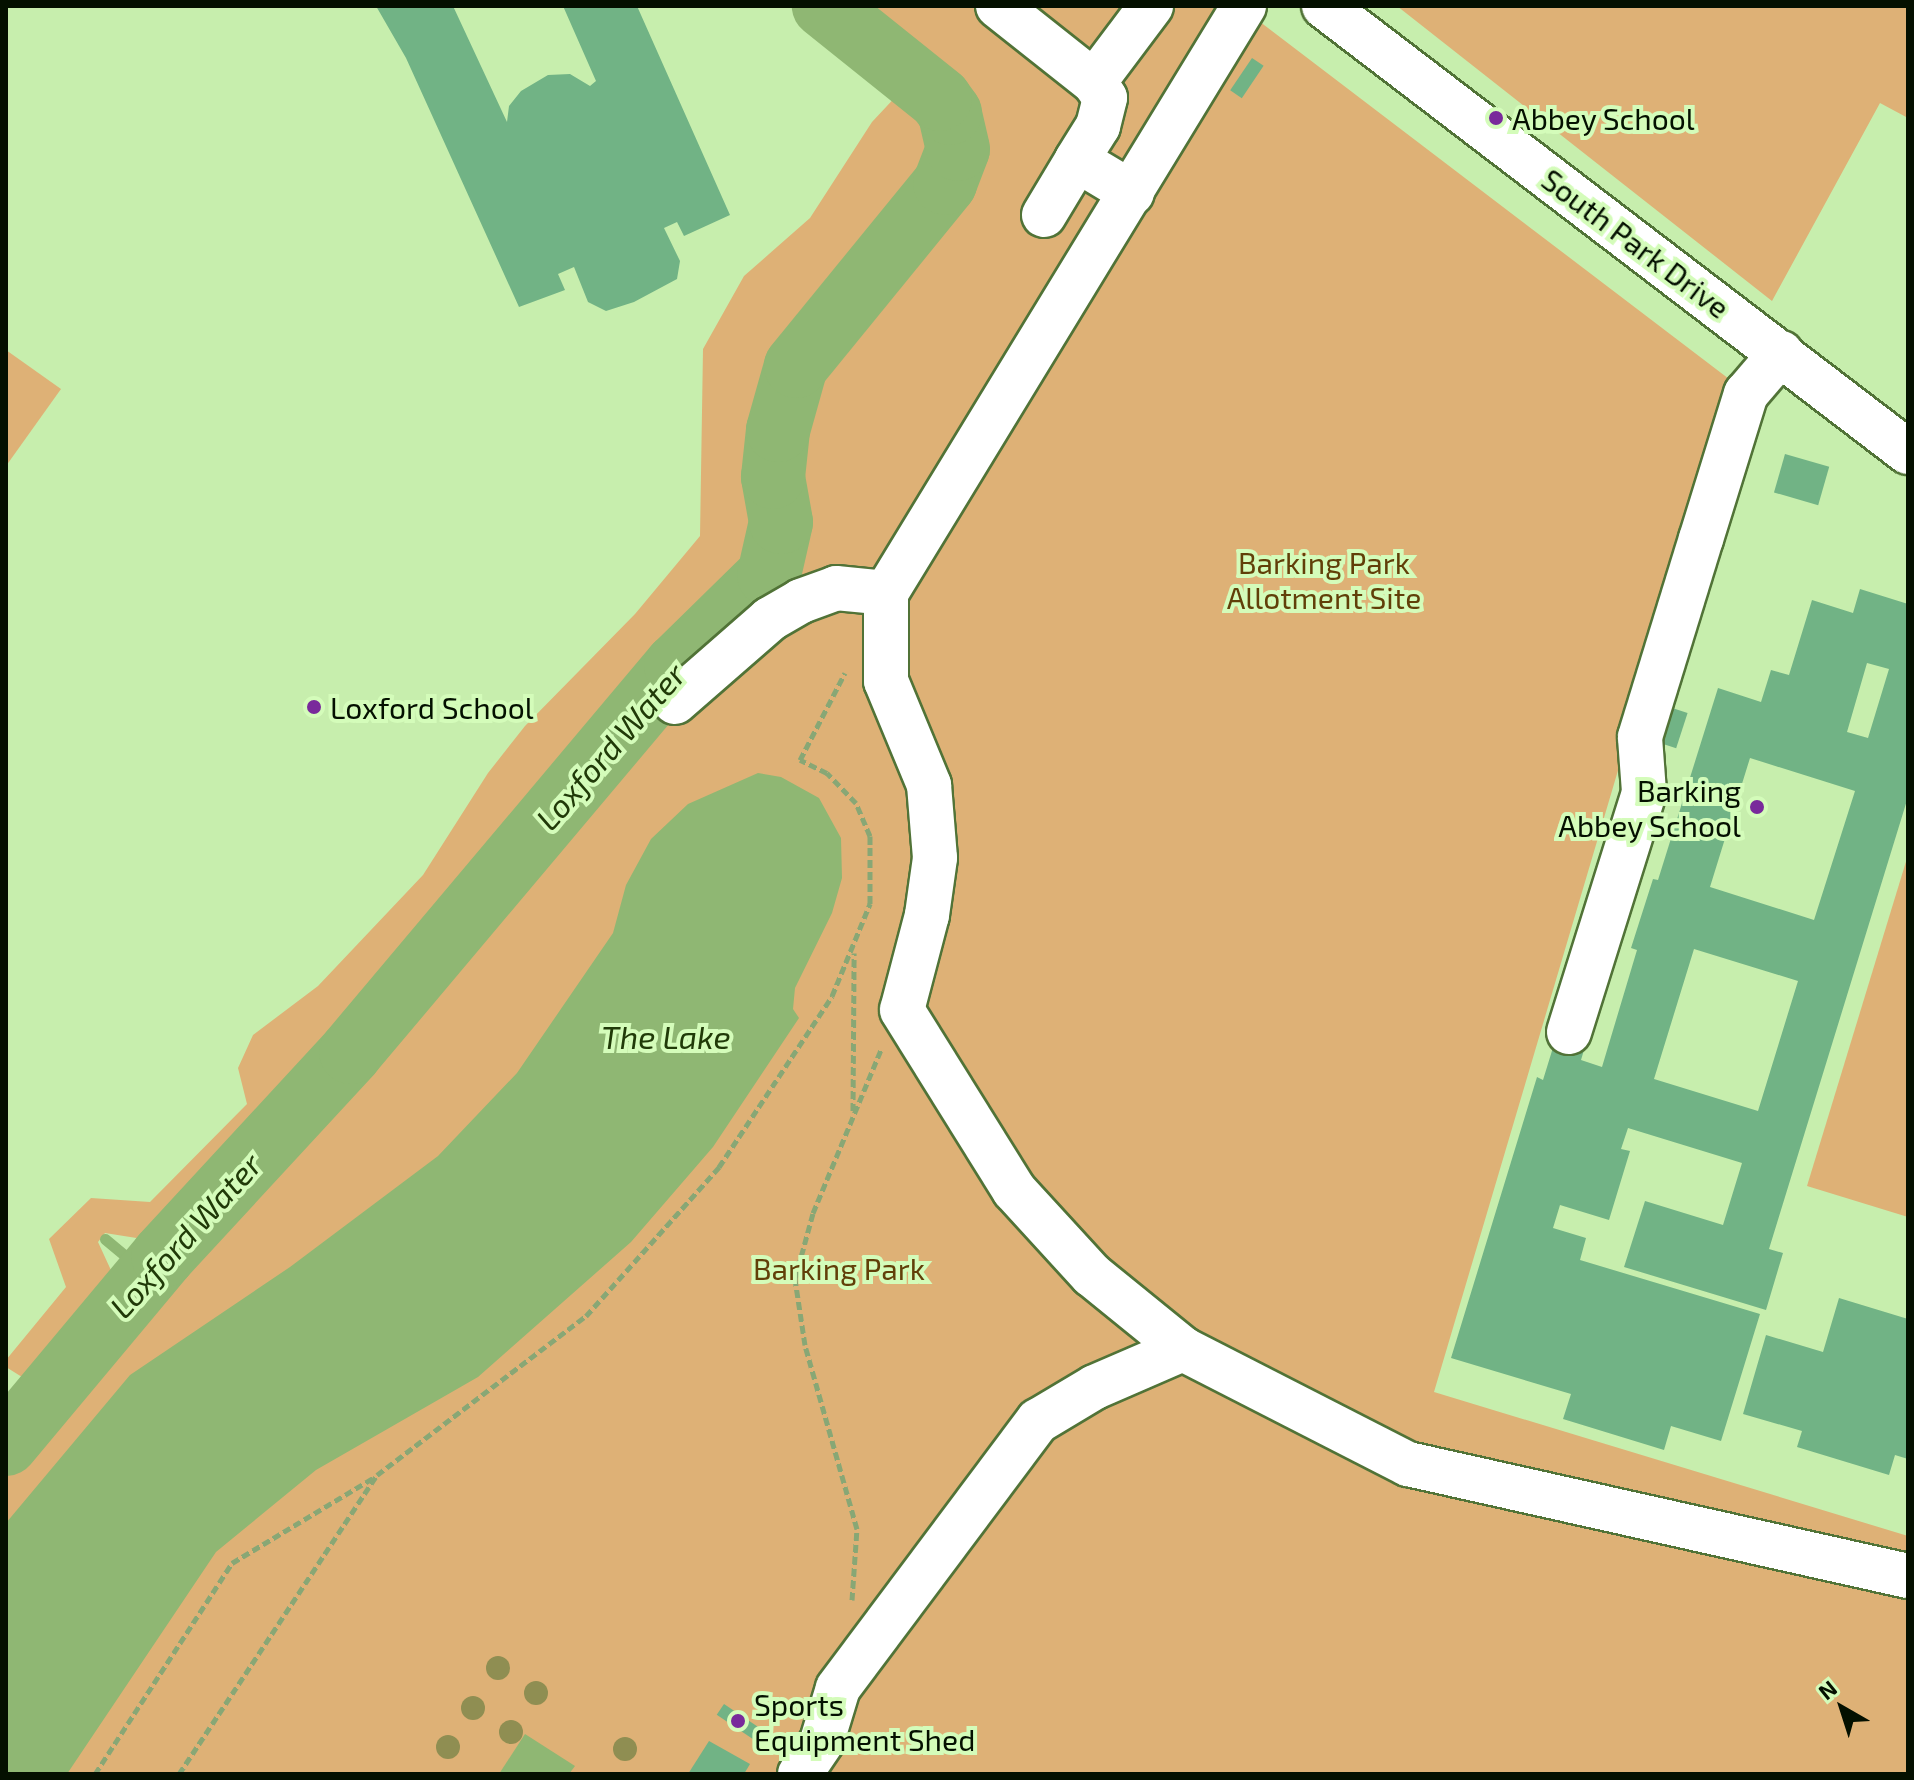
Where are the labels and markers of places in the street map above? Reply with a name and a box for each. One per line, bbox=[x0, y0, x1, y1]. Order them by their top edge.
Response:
place label: Abbey School bbox=[1512, 100, 1695, 136]
marker: Abbey School bbox=[1487, 109, 1505, 127]
place label: Loxford School bbox=[330, 689, 534, 725]
marker: Loxford School bbox=[305, 698, 323, 716]
place label: Barking Abbey School bbox=[1558, 772, 1741, 842]
marker: Barking Abbey School bbox=[1748, 798, 1766, 816]
place label: Sports Equipment Shed bbox=[754, 1686, 975, 1756]
marker: Sports Equipment Shed bbox=[729, 1712, 747, 1730]

